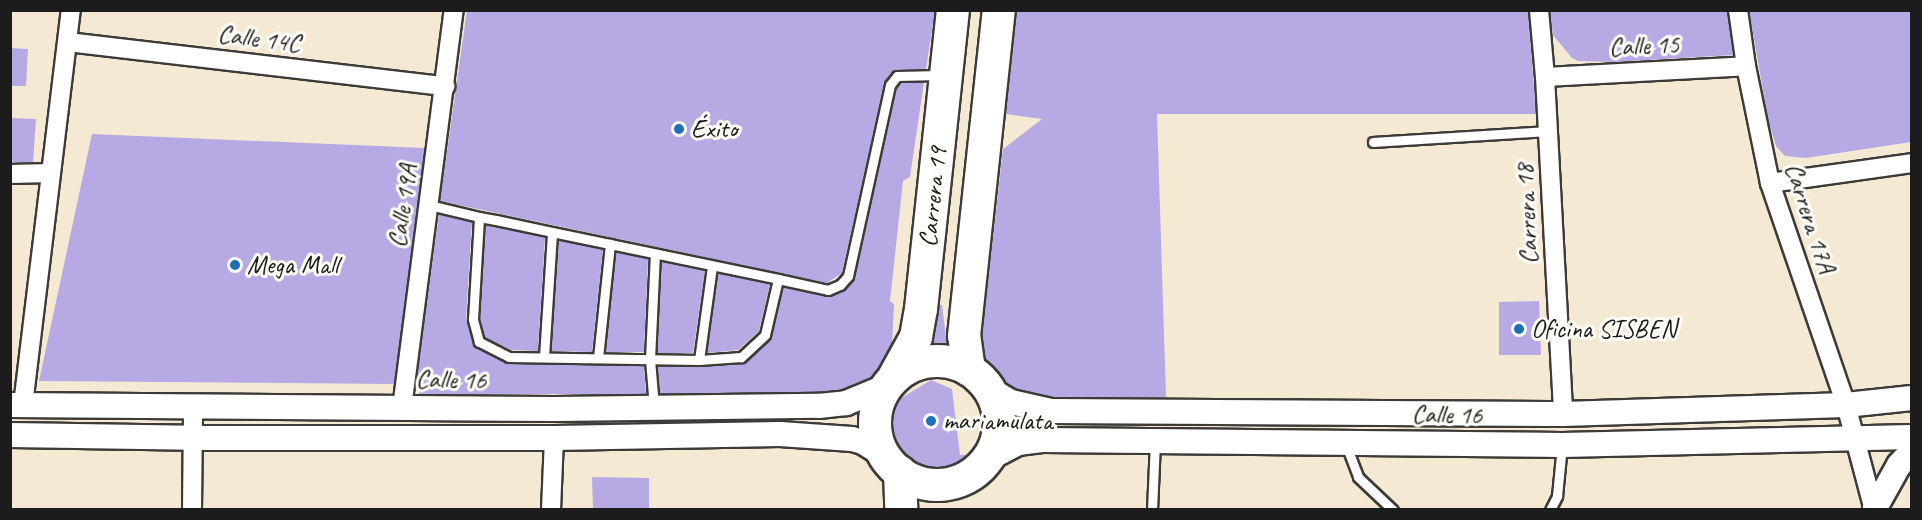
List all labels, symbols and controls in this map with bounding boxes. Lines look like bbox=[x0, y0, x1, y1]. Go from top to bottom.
street label: Calle 14C bbox=[216, 18, 302, 60]
street label: Calle 15 bbox=[1608, 29, 1680, 63]
place label: Éxito bbox=[691, 113, 737, 145]
marker: Éxito bbox=[672, 122, 686, 136]
street label: Carrera 19 bbox=[912, 145, 954, 249]
street label: Carrera 17A bbox=[1778, 159, 1842, 277]
street label: Calle 19A bbox=[382, 162, 424, 250]
street label: Carrera 18 bbox=[1509, 163, 1545, 265]
place label: Mega Mall bbox=[247, 249, 339, 281]
marker: Mega Mall bbox=[228, 258, 242, 272]
place label: Oficina SISBEN bbox=[1531, 313, 1676, 345]
marker: Oficina SISBEN bbox=[1512, 322, 1526, 336]
street label: Calle 16 bbox=[415, 364, 487, 396]
street label: Calle 16 bbox=[1411, 399, 1483, 431]
place label: mariamulata bbox=[943, 405, 1052, 437]
marker: mariamulata bbox=[924, 414, 938, 428]

